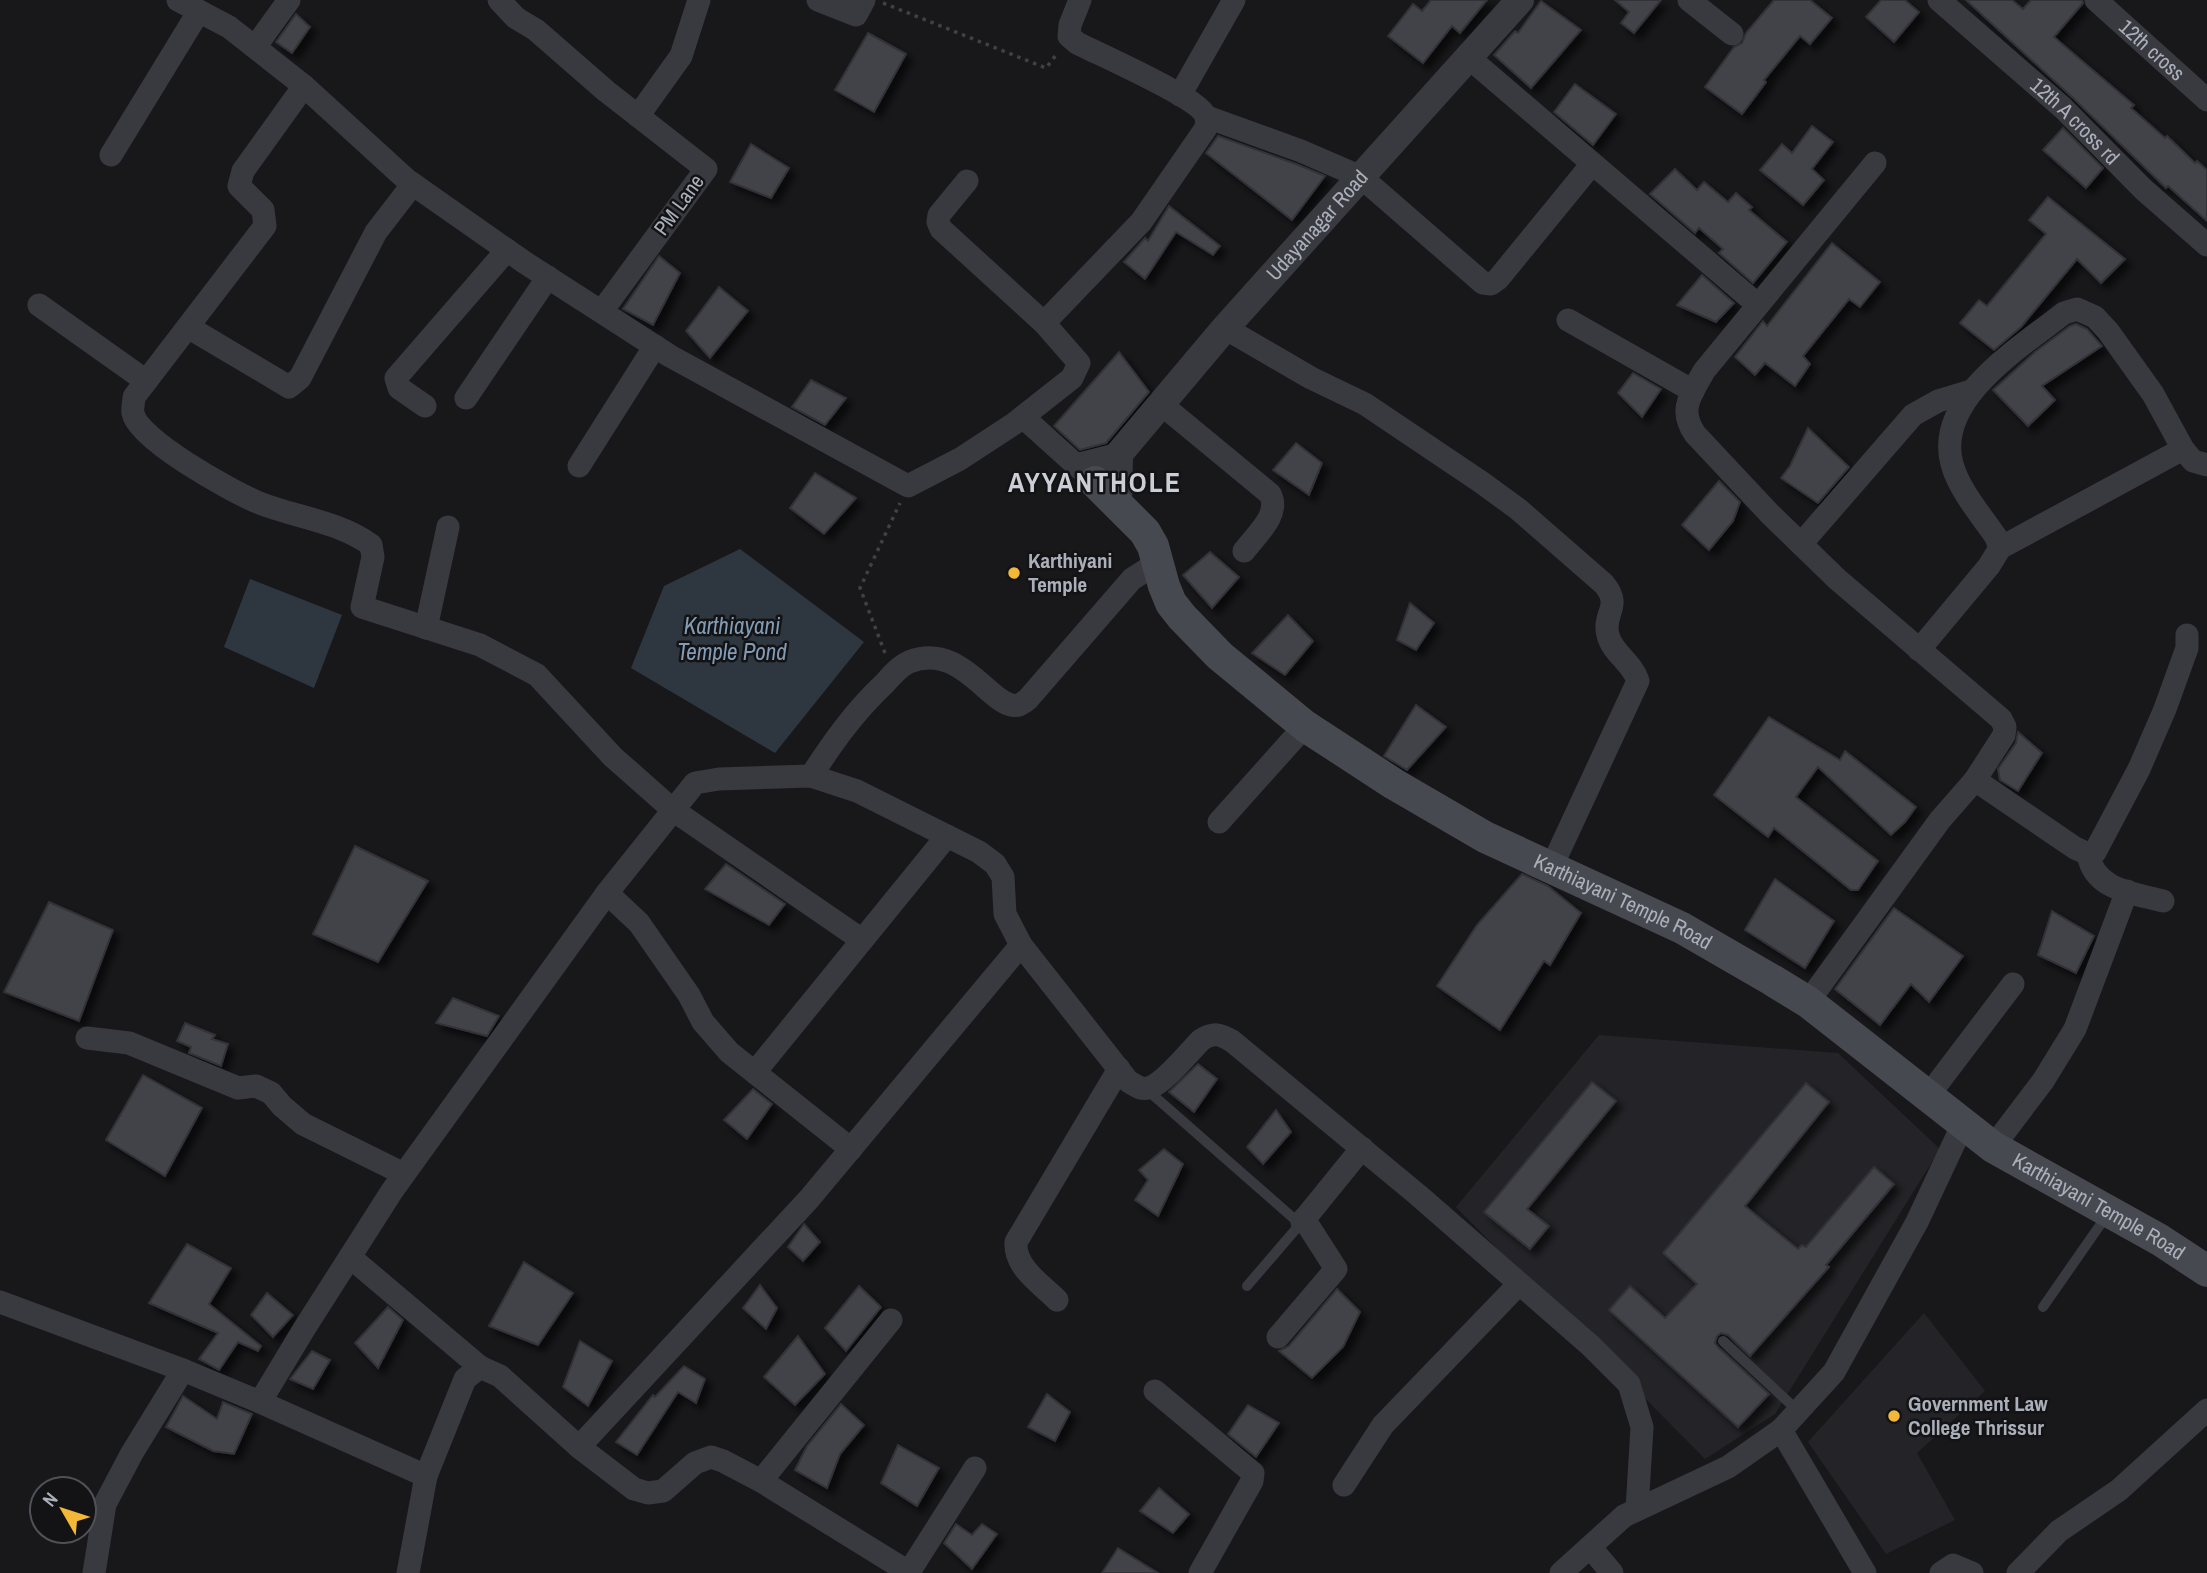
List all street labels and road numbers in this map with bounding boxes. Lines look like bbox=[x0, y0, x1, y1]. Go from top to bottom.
street label: 12th cross bbox=[2113, 12, 2191, 87]
street label: 12th A cross rd bbox=[2024, 71, 2126, 171]
street label: Udayanagar Road bbox=[1259, 163, 1374, 287]
street label: PM Lane bbox=[647, 168, 711, 241]
street label: Karthiayani Temple Road bbox=[1529, 847, 1718, 956]
street label: Karthiayani Temple Road bbox=[2007, 1146, 2191, 1267]

